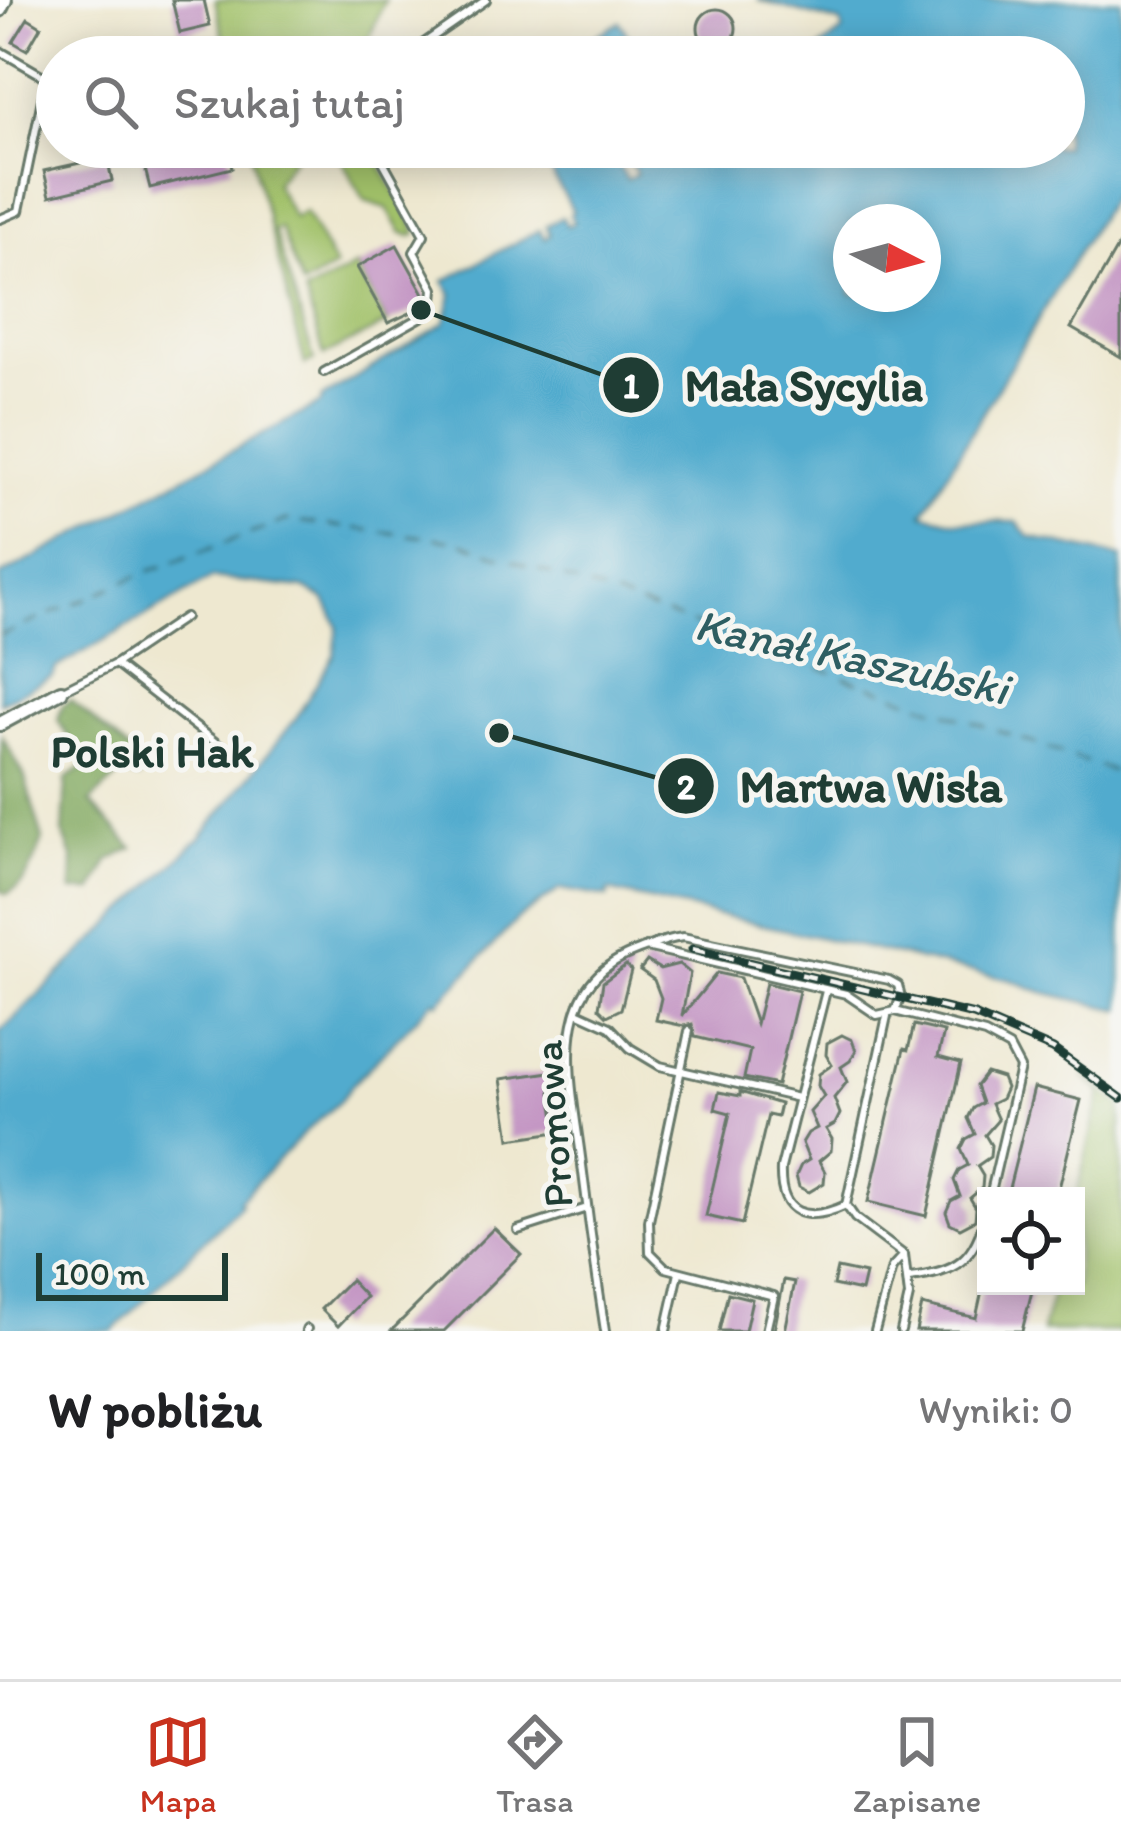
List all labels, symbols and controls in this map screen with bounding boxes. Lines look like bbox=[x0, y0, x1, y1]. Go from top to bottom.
search box bbox=[36, 36, 1085, 168]
icon: search bbox=[78, 69, 144, 135]
text: Szukaj tutaj bbox=[174, 75, 405, 129]
north arrow bbox=[833, 204, 941, 312]
callout: Mała Sycylia bbox=[601, 345, 947, 426]
text: Mała Sycylia bbox=[685, 358, 923, 412]
text: 1 bbox=[623, 364, 640, 407]
water label: Kanał Kaszubski bbox=[691, 597, 1018, 716]
district label: Polski Hak bbox=[51, 724, 254, 778]
callout: Martwa Wisła bbox=[656, 746, 1025, 827]
text: Martwa Wisła bbox=[740, 759, 1003, 813]
text: 2 bbox=[677, 765, 696, 808]
street label: Promowa bbox=[521, 1038, 584, 1209]
map controls bbox=[977, 1187, 1085, 1295]
button: locate bbox=[977, 1187, 1085, 1295]
scale bar bbox=[36, 1247, 228, 1300]
text: 100 m bbox=[54, 1254, 145, 1293]
text: W pobliżu bbox=[48, 1379, 262, 1440]
text: Wyniki: 0 bbox=[918, 1386, 1073, 1433]
tab: Mapa bbox=[140, 1709, 217, 1820]
tab: Trasa bbox=[496, 1709, 574, 1820]
tab: Zapisane bbox=[853, 1709, 981, 1820]

